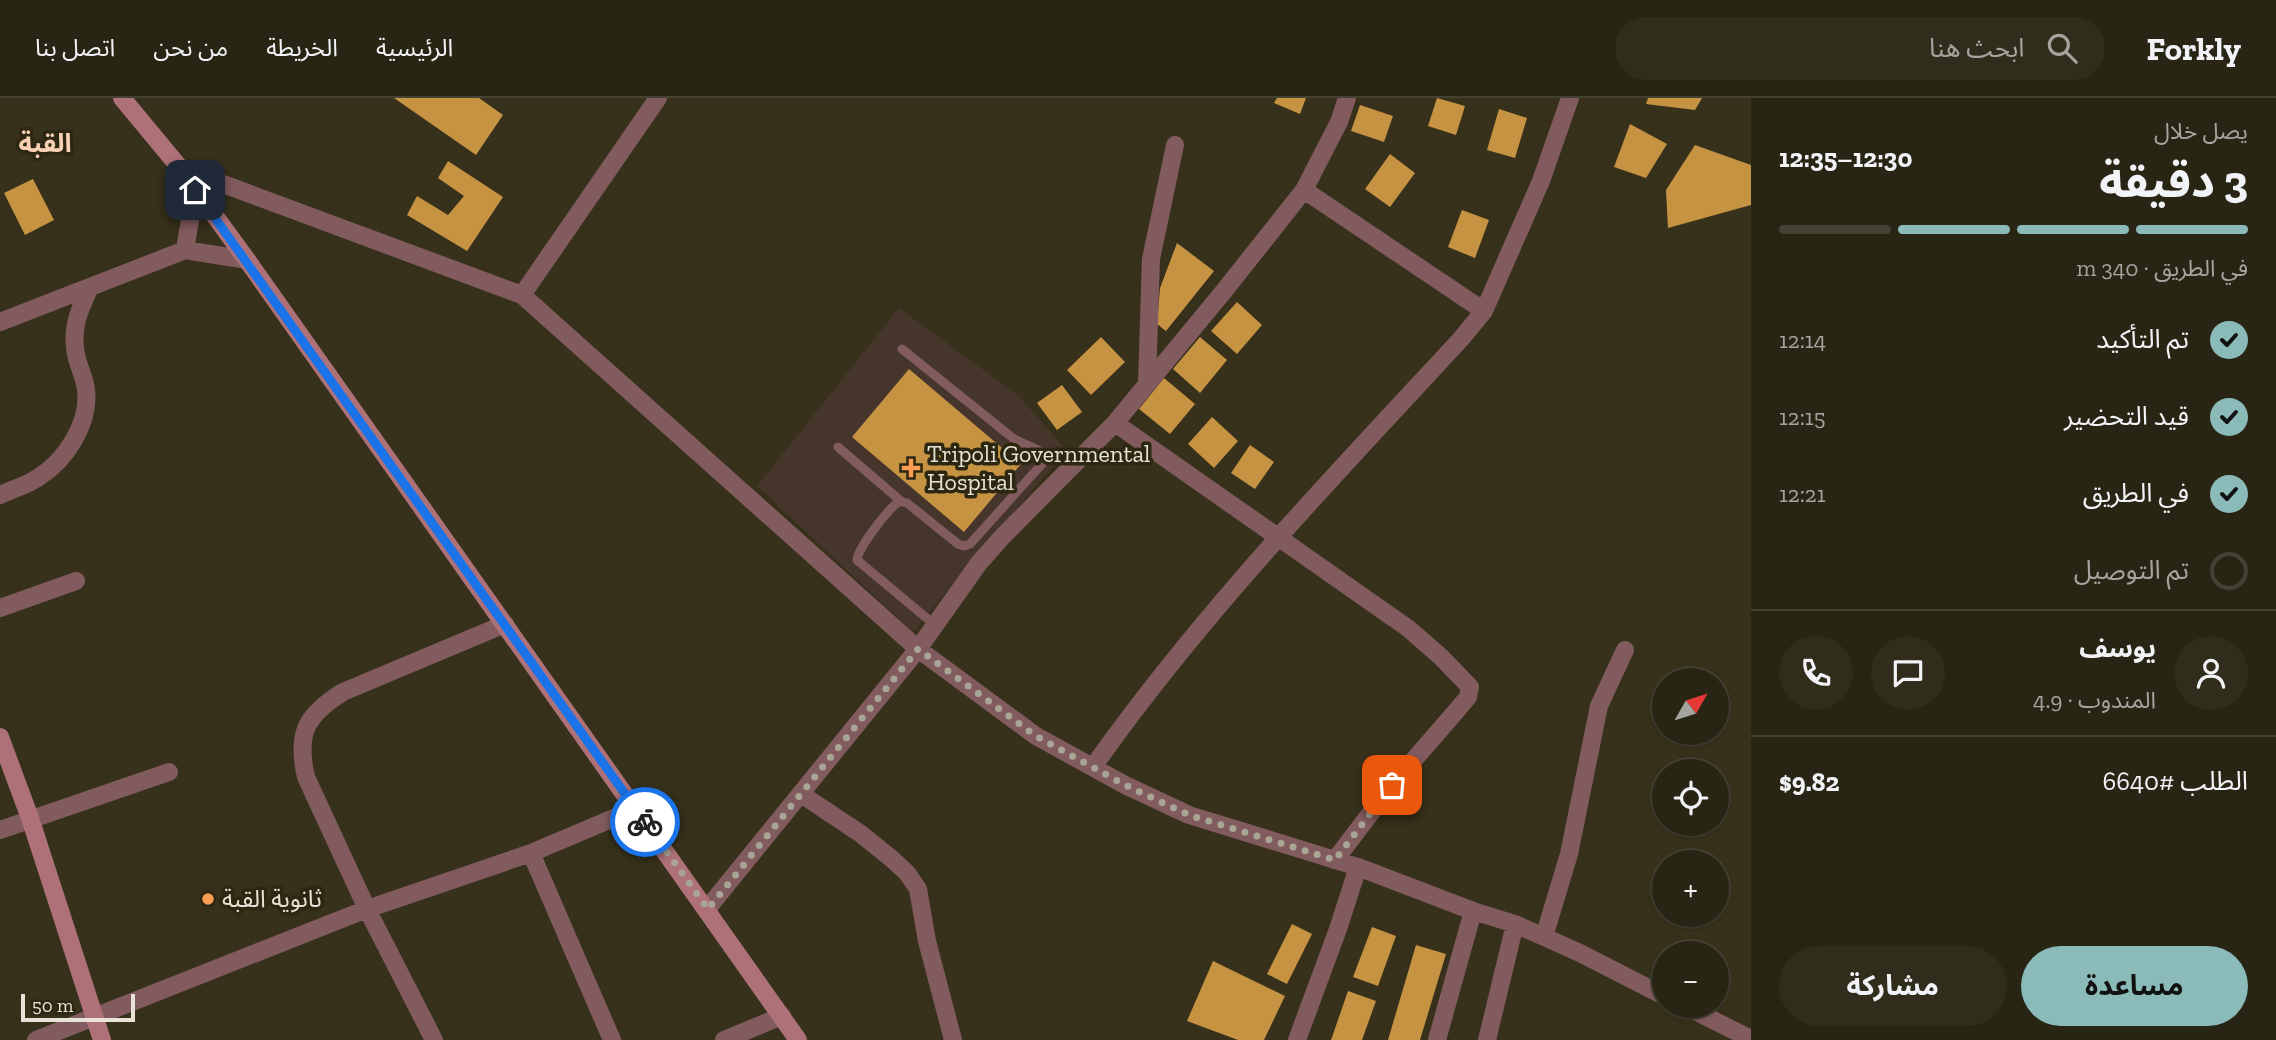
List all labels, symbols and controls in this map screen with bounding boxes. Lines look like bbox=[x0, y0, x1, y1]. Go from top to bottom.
search box bbox=[1615, 17, 2105, 80]
icon: search bbox=[2043, 29, 2081, 67]
text: Forkly bbox=[2147, 29, 2241, 68]
text: ابحث هنا bbox=[1929, 32, 2025, 64]
text: اتصل بنا bbox=[35, 33, 115, 62]
text: من نحن bbox=[153, 33, 228, 62]
text: الخريطة bbox=[266, 33, 338, 62]
text: الرئيسية bbox=[376, 33, 453, 62]
text: يصل خلال bbox=[2154, 117, 2248, 145]
district label: القبة bbox=[18, 127, 72, 159]
text: 12:30–12:35 bbox=[1779, 142, 1912, 174]
text: 3 دقيقة bbox=[2099, 154, 2248, 209]
pin bbox=[165, 160, 225, 220]
icon: home bbox=[176, 171, 214, 209]
text: في الطريق · 340 m bbox=[2076, 254, 2248, 282]
icon: check bbox=[2210, 321, 2248, 359]
text: تم التأكيد bbox=[2096, 323, 2189, 355]
text: 12:14 bbox=[1779, 326, 1826, 354]
icon: check bbox=[2210, 398, 2248, 436]
text: قيد التحضير bbox=[2064, 400, 2189, 432]
text: 12:15 bbox=[1779, 403, 1825, 431]
place label: Tripoli Governmental Hospital bbox=[927, 439, 1150, 496]
marker: Tripoli Governmental Hospital bbox=[901, 458, 921, 478]
icon: check bbox=[2210, 475, 2248, 513]
text: في الطريق bbox=[2083, 477, 2189, 509]
text: 12:21 bbox=[1779, 480, 1826, 508]
text: تم التوصيل bbox=[2074, 554, 2189, 586]
text: يوسف bbox=[2079, 632, 2156, 664]
button: phone bbox=[1779, 636, 1853, 710]
button: chat bbox=[1871, 636, 1945, 710]
button: person bbox=[2174, 636, 2248, 710]
north arrow bbox=[1652, 668, 1729, 746]
map controls bbox=[1652, 668, 1729, 1018]
text: المندوب · 4.9 bbox=[2033, 686, 2156, 714]
pin bbox=[1362, 755, 1422, 815]
button: locate bbox=[1652, 759, 1729, 836]
text: الطلب #6640 bbox=[2102, 765, 2248, 797]
icon: bag bbox=[1373, 766, 1411, 804]
text: $9.82 bbox=[1779, 766, 1840, 798]
courier bbox=[610, 787, 680, 857]
icon: bike bbox=[626, 803, 664, 841]
button: + bbox=[1652, 850, 1729, 927]
place label: ثانوية القبة bbox=[222, 884, 322, 913]
marker: ثانوية القبة bbox=[200, 891, 216, 907]
button: − bbox=[1652, 941, 1729, 1018]
button: مشاركة bbox=[1779, 946, 2007, 1026]
button: مساعدة bbox=[2021, 946, 2248, 1026]
scale bar bbox=[21, 991, 135, 1023]
text: 50 m bbox=[32, 994, 73, 1017]

